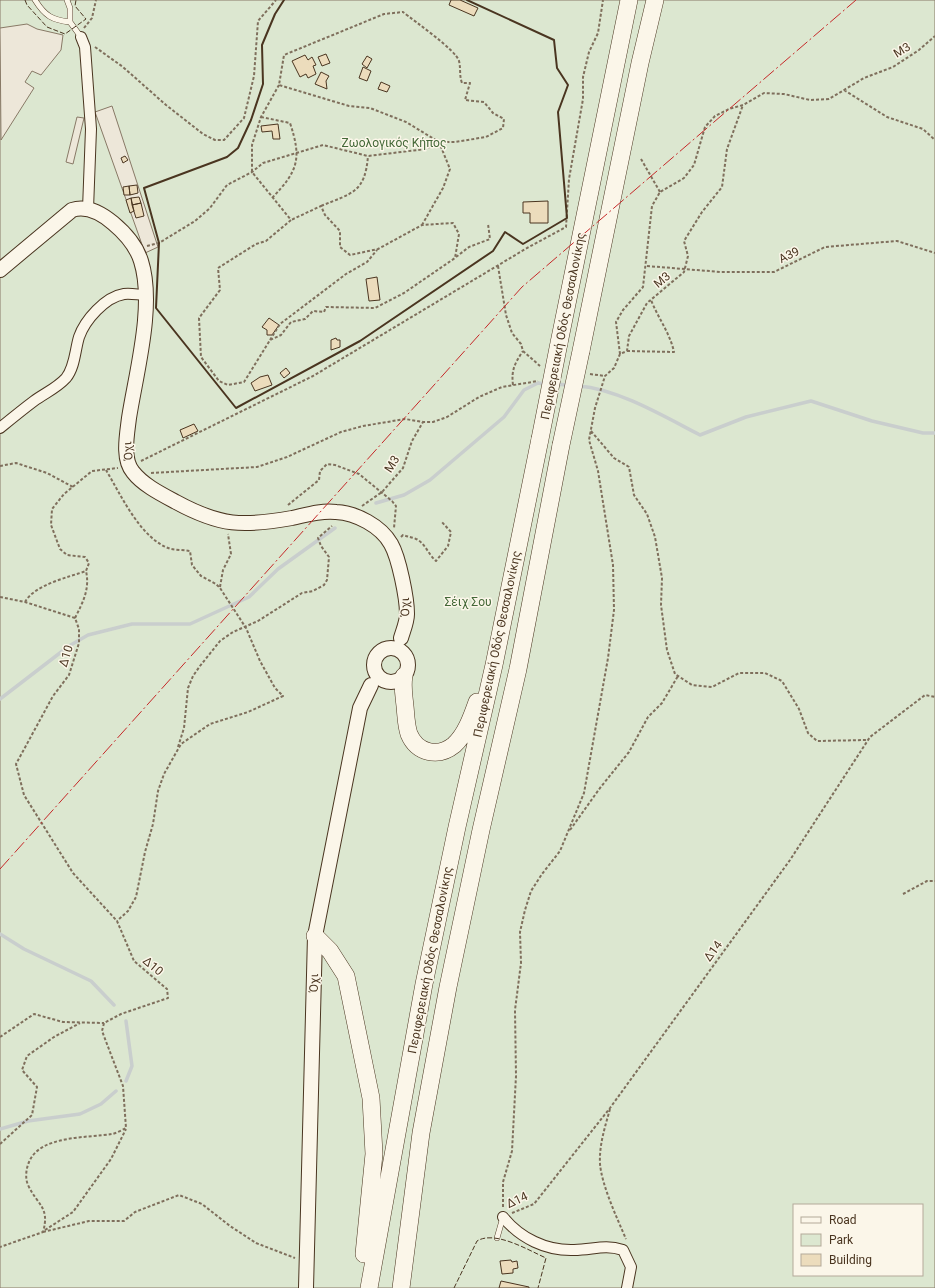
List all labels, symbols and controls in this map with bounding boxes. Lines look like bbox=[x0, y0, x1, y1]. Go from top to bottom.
street label: Μ3 bbox=[891, 39, 913, 61]
park label: Ζωολογικός Κήπος bbox=[342, 136, 446, 150]
street label: Περιφερειακή Οδός Θεσσαλονίκης bbox=[538, 231, 588, 421]
street label: Α39 bbox=[776, 244, 802, 266]
street label: Μ3 bbox=[651, 269, 673, 291]
street label: Όχι bbox=[120, 441, 136, 462]
street label: Μ3 bbox=[381, 453, 403, 475]
street label: Περιφερειακή Οδός Θεσσαλονίκης bbox=[470, 549, 524, 739]
park label: Σέιχ Σου bbox=[444, 595, 492, 609]
street label: Όχι bbox=[398, 597, 412, 618]
street label: Δ10 bbox=[56, 643, 76, 669]
street label: Περιφερειακή Οδός Θεσσαλονίκης bbox=[405, 865, 455, 1055]
street label: Δ14 bbox=[701, 938, 725, 964]
street label: Δ10 bbox=[140, 954, 166, 979]
street label: Όχι bbox=[307, 973, 321, 994]
street label: Δ14 bbox=[504, 1189, 530, 1211]
legend bbox=[793, 1204, 923, 1276]
text: Road bbox=[829, 1213, 857, 1227]
text: Park bbox=[829, 1233, 854, 1247]
text: Building bbox=[829, 1253, 872, 1267]

